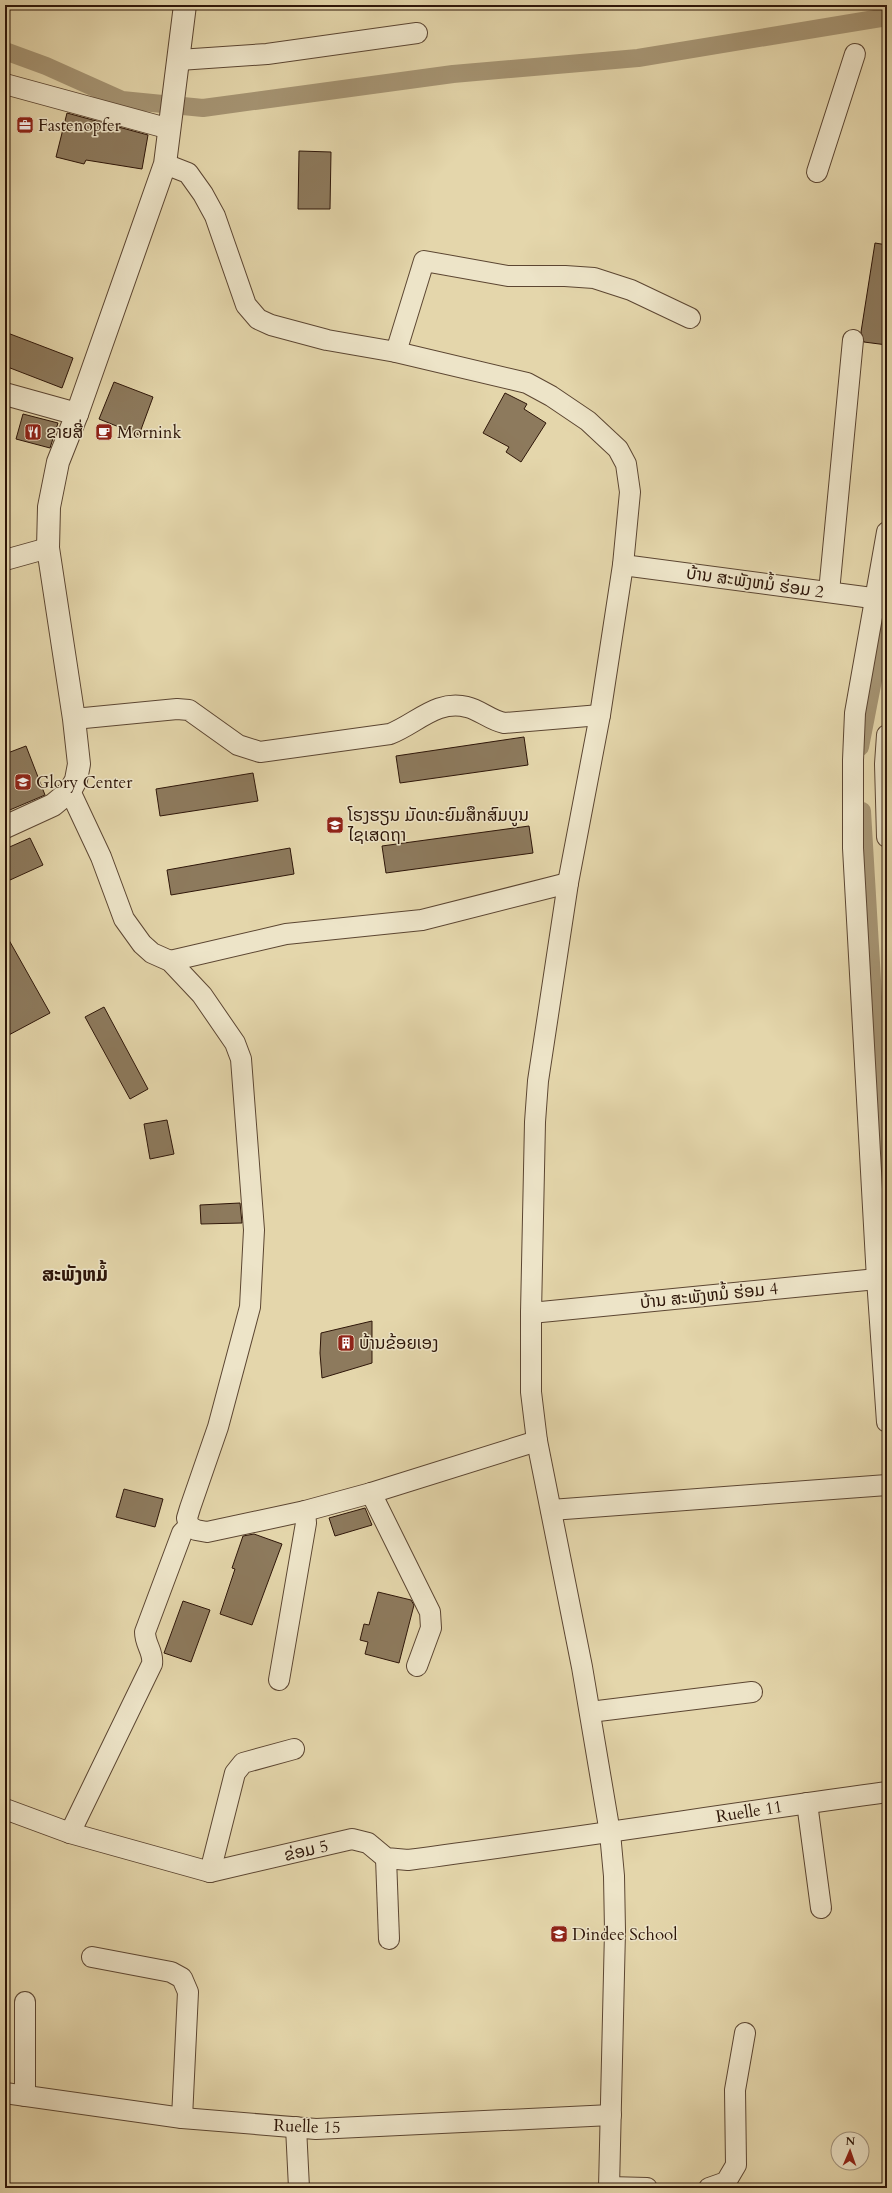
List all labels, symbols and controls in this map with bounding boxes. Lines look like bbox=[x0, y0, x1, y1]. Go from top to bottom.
place label: Fastenopfer bbox=[38, 114, 122, 137]
office icon: Fastenopfer bbox=[15, 115, 35, 135]
place label: ຂາຍສີ່ bbox=[46, 419, 83, 444]
place label: Mornink bbox=[117, 421, 183, 444]
restaurant icon: ຂາຍສີ່ bbox=[23, 422, 43, 442]
cafe icon: Mornink bbox=[94, 422, 114, 442]
street label: ບ້ານ ສະພັງຫມໍ້ ຮ່ອມ 2 bbox=[685, 559, 826, 604]
place label: Glory Center bbox=[36, 771, 133, 794]
school or university icon: Glory Center bbox=[13, 772, 33, 792]
place label: ໂຮງຮຽນ ມັດທະຍົມສຶກສົມບູນ ໄຊເສດຖາ bbox=[347, 804, 529, 847]
school or university icon: ໂຮງຮຽນ ມັດທະຍົມສຶກສົມບູນ ໄຊເສດຖາ bbox=[325, 815, 345, 835]
district label: ສະພັງຫມໍ້ bbox=[42, 1259, 108, 1288]
street label: ບ້ານ ສະພັງຫມໍ້ ຮ່ອມ 4 bbox=[639, 1275, 780, 1314]
place label: ບ້ານຂ້ອຍເອງ bbox=[359, 1332, 438, 1355]
building icon: ບ້ານຂ້ອຍເອງ bbox=[336, 1333, 356, 1353]
street label: Ruelle 11 bbox=[714, 1795, 784, 1828]
street label: ຂ່ອມ 5 bbox=[282, 1834, 330, 1867]
place label: Dindee School bbox=[572, 1923, 678, 1946]
school or university icon: Dindee School bbox=[549, 1924, 569, 1944]
street label: Ruelle 15 bbox=[273, 2114, 341, 2139]
north arrow bbox=[830, 2131, 870, 2171]
text: N bbox=[845, 2134, 856, 2149]

